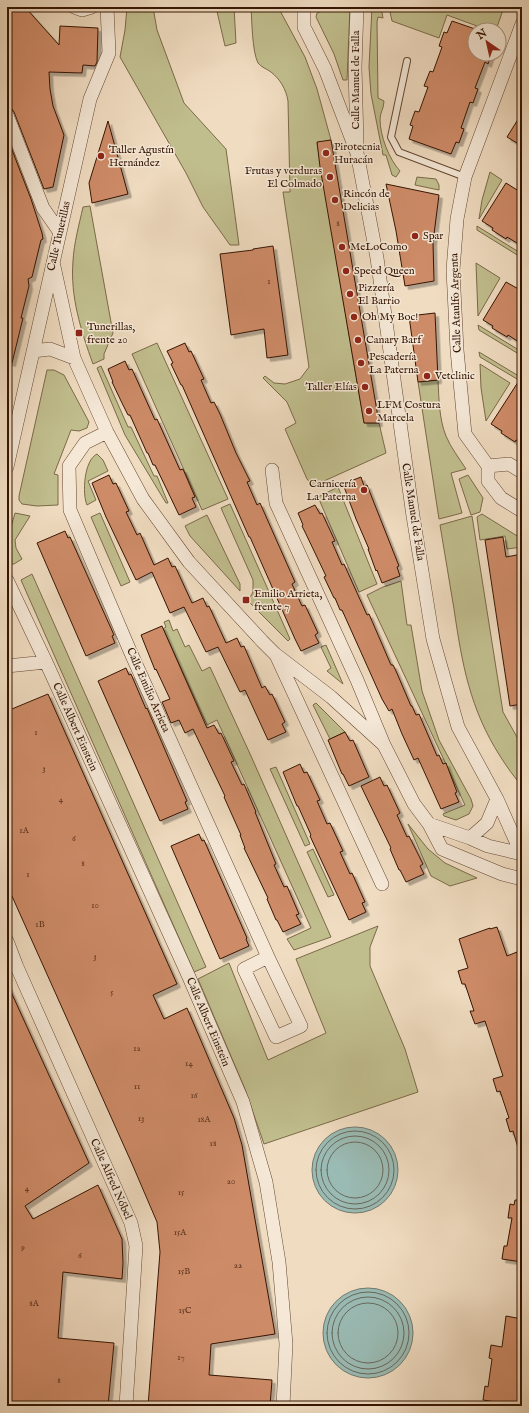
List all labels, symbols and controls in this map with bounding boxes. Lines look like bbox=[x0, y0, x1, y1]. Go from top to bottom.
north arrow bbox=[467, 22, 507, 62]
text: N bbox=[473, 26, 490, 44]
street label: Calle Manuel de Falla bbox=[349, 30, 363, 129]
place label: Pirotecnia Huracán bbox=[334, 140, 381, 167]
place label: Taller Agustín Hernández bbox=[109, 143, 174, 170]
marker: Pirotecnia Huracán bbox=[321, 148, 331, 158]
marker: Taller Agustín Hernández bbox=[96, 151, 106, 161]
place label: Frutas y verduras El Colmado bbox=[245, 164, 322, 191]
marker: Frutas y verduras El Colmado bbox=[325, 172, 335, 182]
place label: Rincón de Delicias bbox=[343, 187, 390, 214]
marker: Rincón de Delicias bbox=[330, 195, 340, 205]
street label: Calle Tunerillas bbox=[44, 200, 74, 272]
house number: 8 bbox=[336, 218, 340, 229]
place label: Spar bbox=[423, 229, 443, 243]
marker: Spar bbox=[410, 231, 420, 241]
place label: MeLoComo bbox=[350, 240, 407, 254]
marker: MeLoComo bbox=[337, 242, 347, 252]
street label: Calle Ataulfo Argenta bbox=[447, 253, 465, 353]
place label: Speed Queen bbox=[354, 264, 415, 278]
marker: Speed Queen bbox=[341, 266, 351, 276]
house number: 1 bbox=[267, 276, 271, 287]
place label: Pizzería El Barrio bbox=[358, 281, 400, 308]
marker: Pizzería El Barrio bbox=[345, 289, 355, 299]
place label: Oh My Boc! bbox=[362, 310, 418, 324]
marker: Oh My Boc! bbox=[349, 312, 359, 322]
place label: Tunerillas, frente 20 bbox=[87, 320, 135, 347]
marker: Tunerillas, frente 20 bbox=[74, 328, 84, 338]
place label: Canary Barf bbox=[366, 333, 423, 347]
marker: Canary Barf bbox=[353, 335, 363, 345]
place label: Pescadería La Paterna bbox=[369, 350, 419, 377]
marker: Pescadería La Paterna bbox=[356, 358, 366, 368]
place label: Vetclinic bbox=[434, 369, 475, 383]
marker: Vetclinic bbox=[422, 371, 432, 381]
place label: Taller Elías bbox=[305, 380, 357, 394]
marker: Taller Elías bbox=[360, 382, 370, 392]
place label: LFM Costura Marcela bbox=[377, 398, 441, 425]
marker: LFM Costura Marcela bbox=[364, 406, 374, 416]
street label: Calle Manuel de Falla bbox=[398, 462, 428, 562]
place label: Carnicería La Paterna bbox=[307, 477, 356, 504]
marker: Carnicería La Paterna bbox=[359, 485, 369, 495]
place label: Emilio Arrieta, frente 7 bbox=[254, 587, 322, 614]
marker: Emilio Arrieta, frente 7 bbox=[241, 595, 251, 605]
street label: Calle Emilio Arrieta bbox=[123, 645, 173, 735]
street label: Calle Albert Einstein bbox=[49, 681, 101, 774]
house number: 1 bbox=[34, 727, 38, 738]
house number: 3 bbox=[42, 763, 46, 774]
house number: 4 bbox=[59, 794, 64, 805]
house number: 1A bbox=[19, 825, 30, 836]
house number: 6 bbox=[72, 833, 76, 844]
house number: 8 bbox=[81, 858, 85, 869]
house number: 1 bbox=[26, 869, 30, 880]
house number: 10 bbox=[91, 900, 99, 911]
house number: 1B bbox=[35, 919, 45, 930]
house number: 3 bbox=[93, 951, 97, 962]
street label: Calle Albert Einstein bbox=[183, 975, 233, 1069]
house number: 5 bbox=[110, 987, 114, 998]
house number: 12 bbox=[133, 1043, 141, 1054]
house number: 14 bbox=[185, 1058, 193, 1069]
house number: 11 bbox=[134, 1081, 140, 1092]
house number: 16 bbox=[190, 1090, 198, 1101]
house number: 13 bbox=[138, 1113, 144, 1124]
house number: 18A bbox=[198, 1114, 211, 1125]
street label: Calle Alfred Nóbel bbox=[87, 1136, 135, 1222]
house number: 18 bbox=[210, 1138, 217, 1149]
house number: 20 bbox=[227, 1176, 235, 1187]
house number: 4 bbox=[25, 1183, 30, 1194]
house number: 15 bbox=[178, 1187, 185, 1198]
house number: 15A bbox=[174, 1227, 187, 1238]
house number: 9 bbox=[20, 1242, 25, 1253]
house number: 6 bbox=[78, 1250, 82, 1261]
house number: 22 bbox=[234, 1260, 242, 1271]
house number: 15B bbox=[178, 1266, 190, 1277]
house number: 8A bbox=[29, 1298, 40, 1309]
house number: 15C bbox=[178, 1305, 192, 1316]
house number: 17 bbox=[177, 1352, 185, 1363]
house number: 8 bbox=[57, 1375, 61, 1386]

